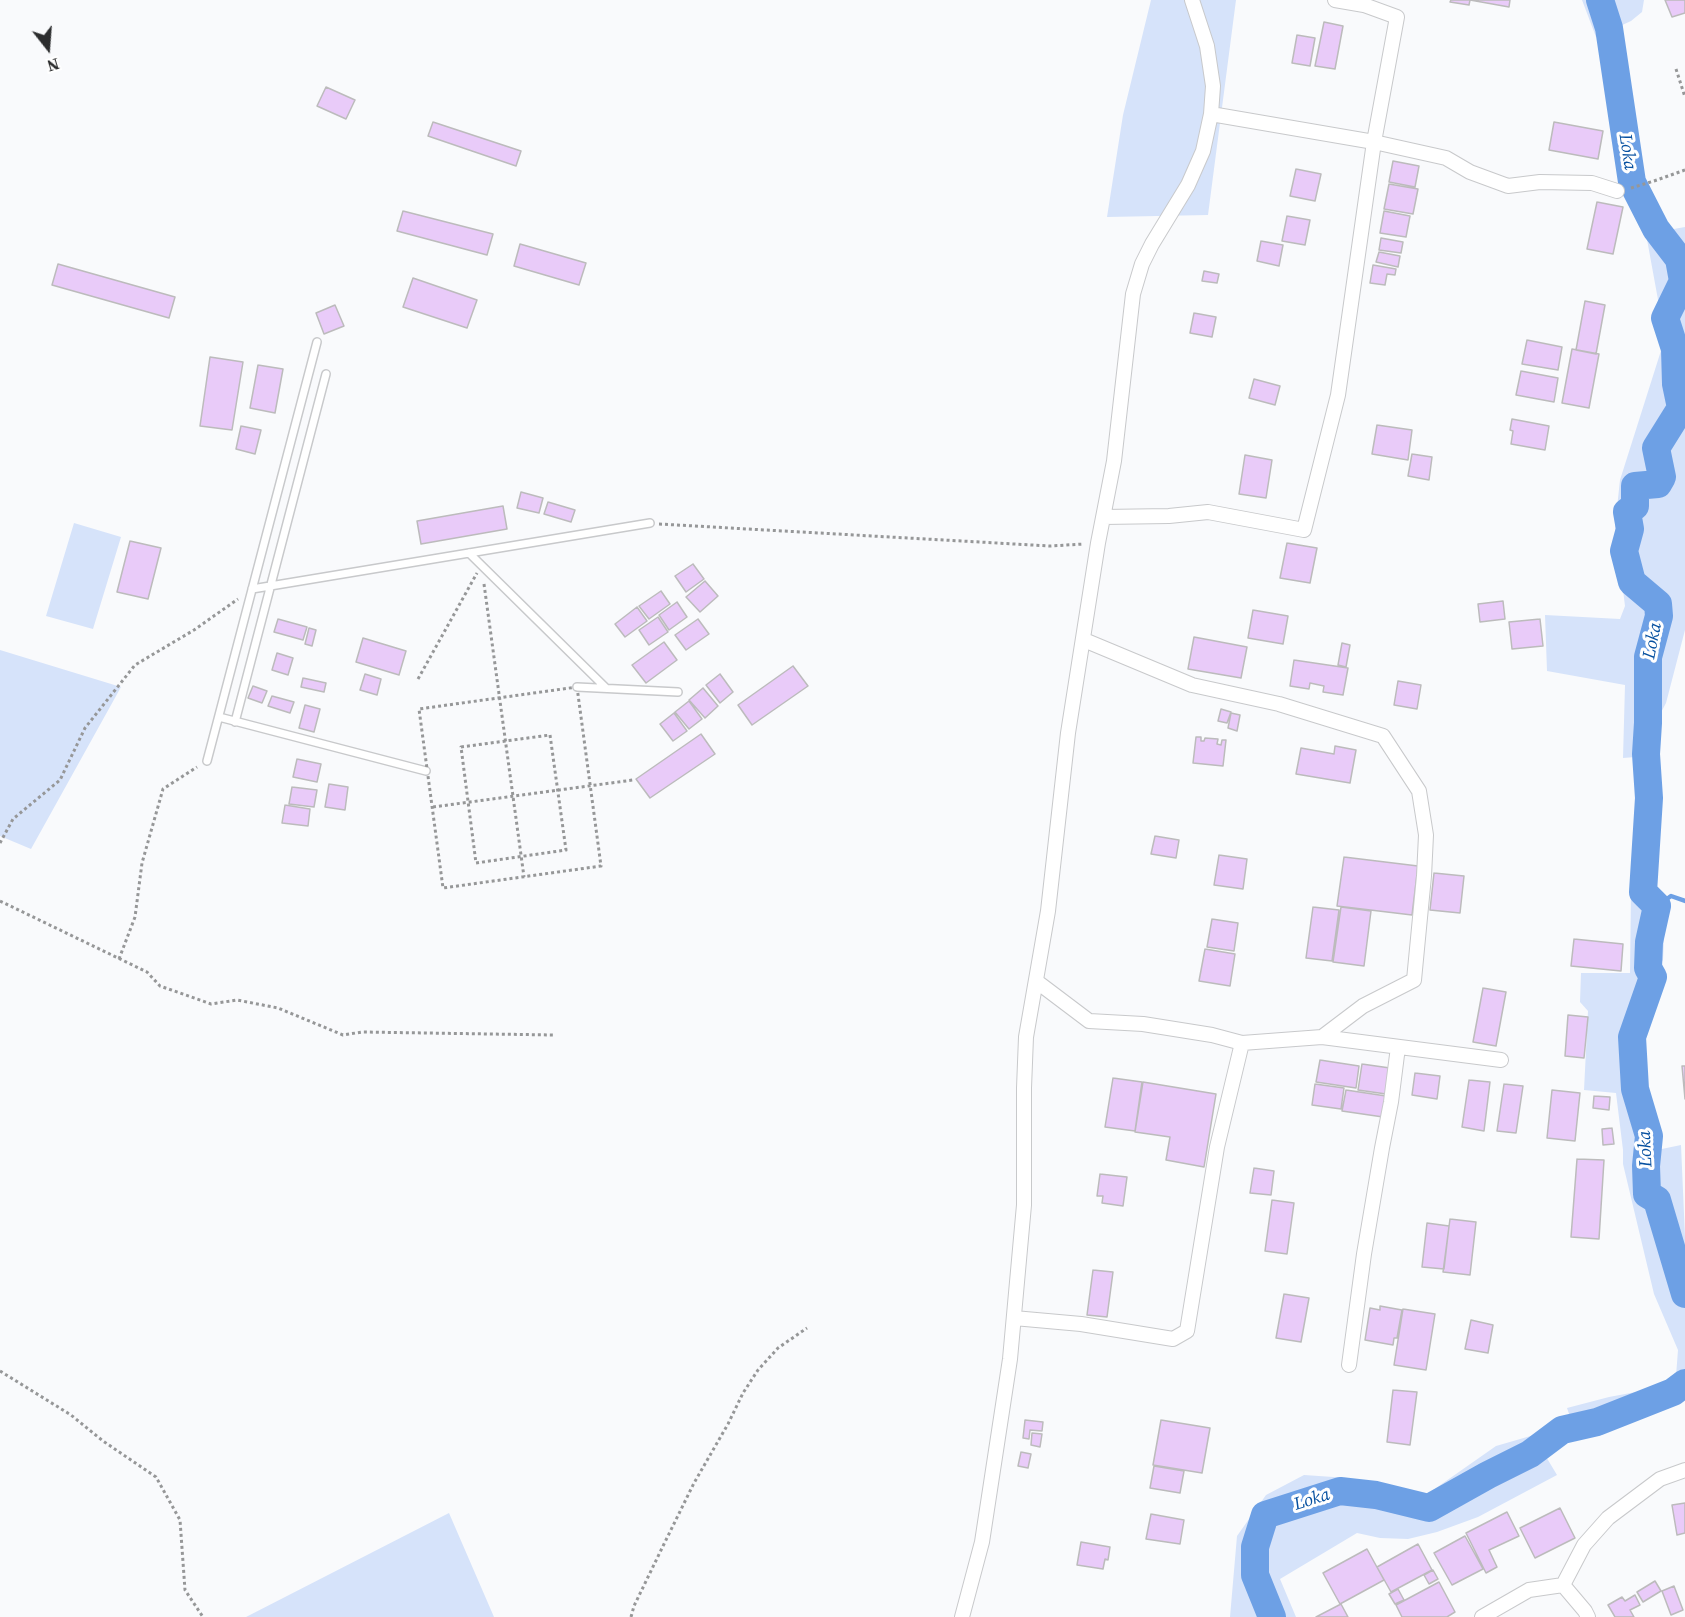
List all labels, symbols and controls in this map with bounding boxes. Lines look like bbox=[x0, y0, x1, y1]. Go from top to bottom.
north arrow bbox=[18, 18, 78, 78]
text: N bbox=[44, 53, 62, 77]
water label: Loka bbox=[1613, 132, 1641, 172]
water label: Loka bbox=[1639, 621, 1667, 661]
water label: Loka bbox=[1634, 1130, 1658, 1168]
water label: Loka bbox=[1291, 1484, 1333, 1516]

